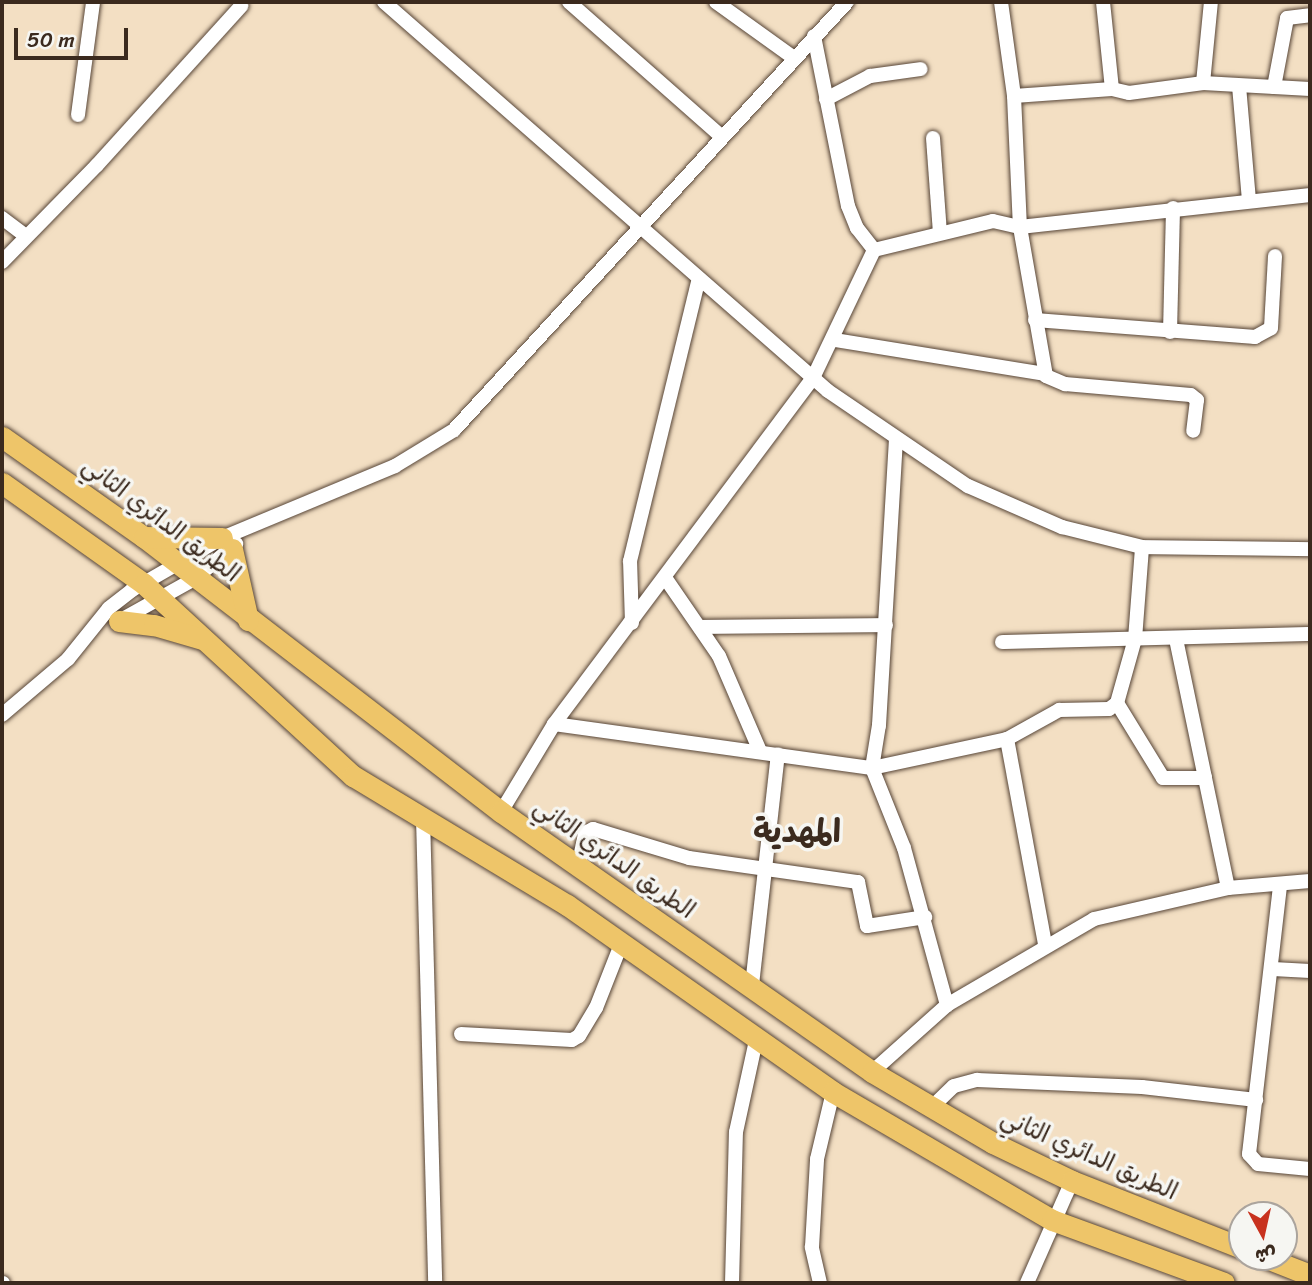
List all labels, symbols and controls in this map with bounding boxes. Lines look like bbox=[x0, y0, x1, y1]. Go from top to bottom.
scale bar bbox=[18, 14, 131, 58]
text: 50 m bbox=[27, 21, 75, 59]
street label: الطريق الدائري الثاني bbox=[76, 451, 246, 589]
street label: الطريق الدائري الثاني bbox=[528, 793, 700, 925]
district label: المهدية bbox=[753, 813, 841, 851]
street label: الطريق الدائري الثاني bbox=[996, 1103, 1182, 1207]
north arrow bbox=[1228, 1201, 1298, 1271]
text: ش bbox=[1253, 1238, 1278, 1273]

